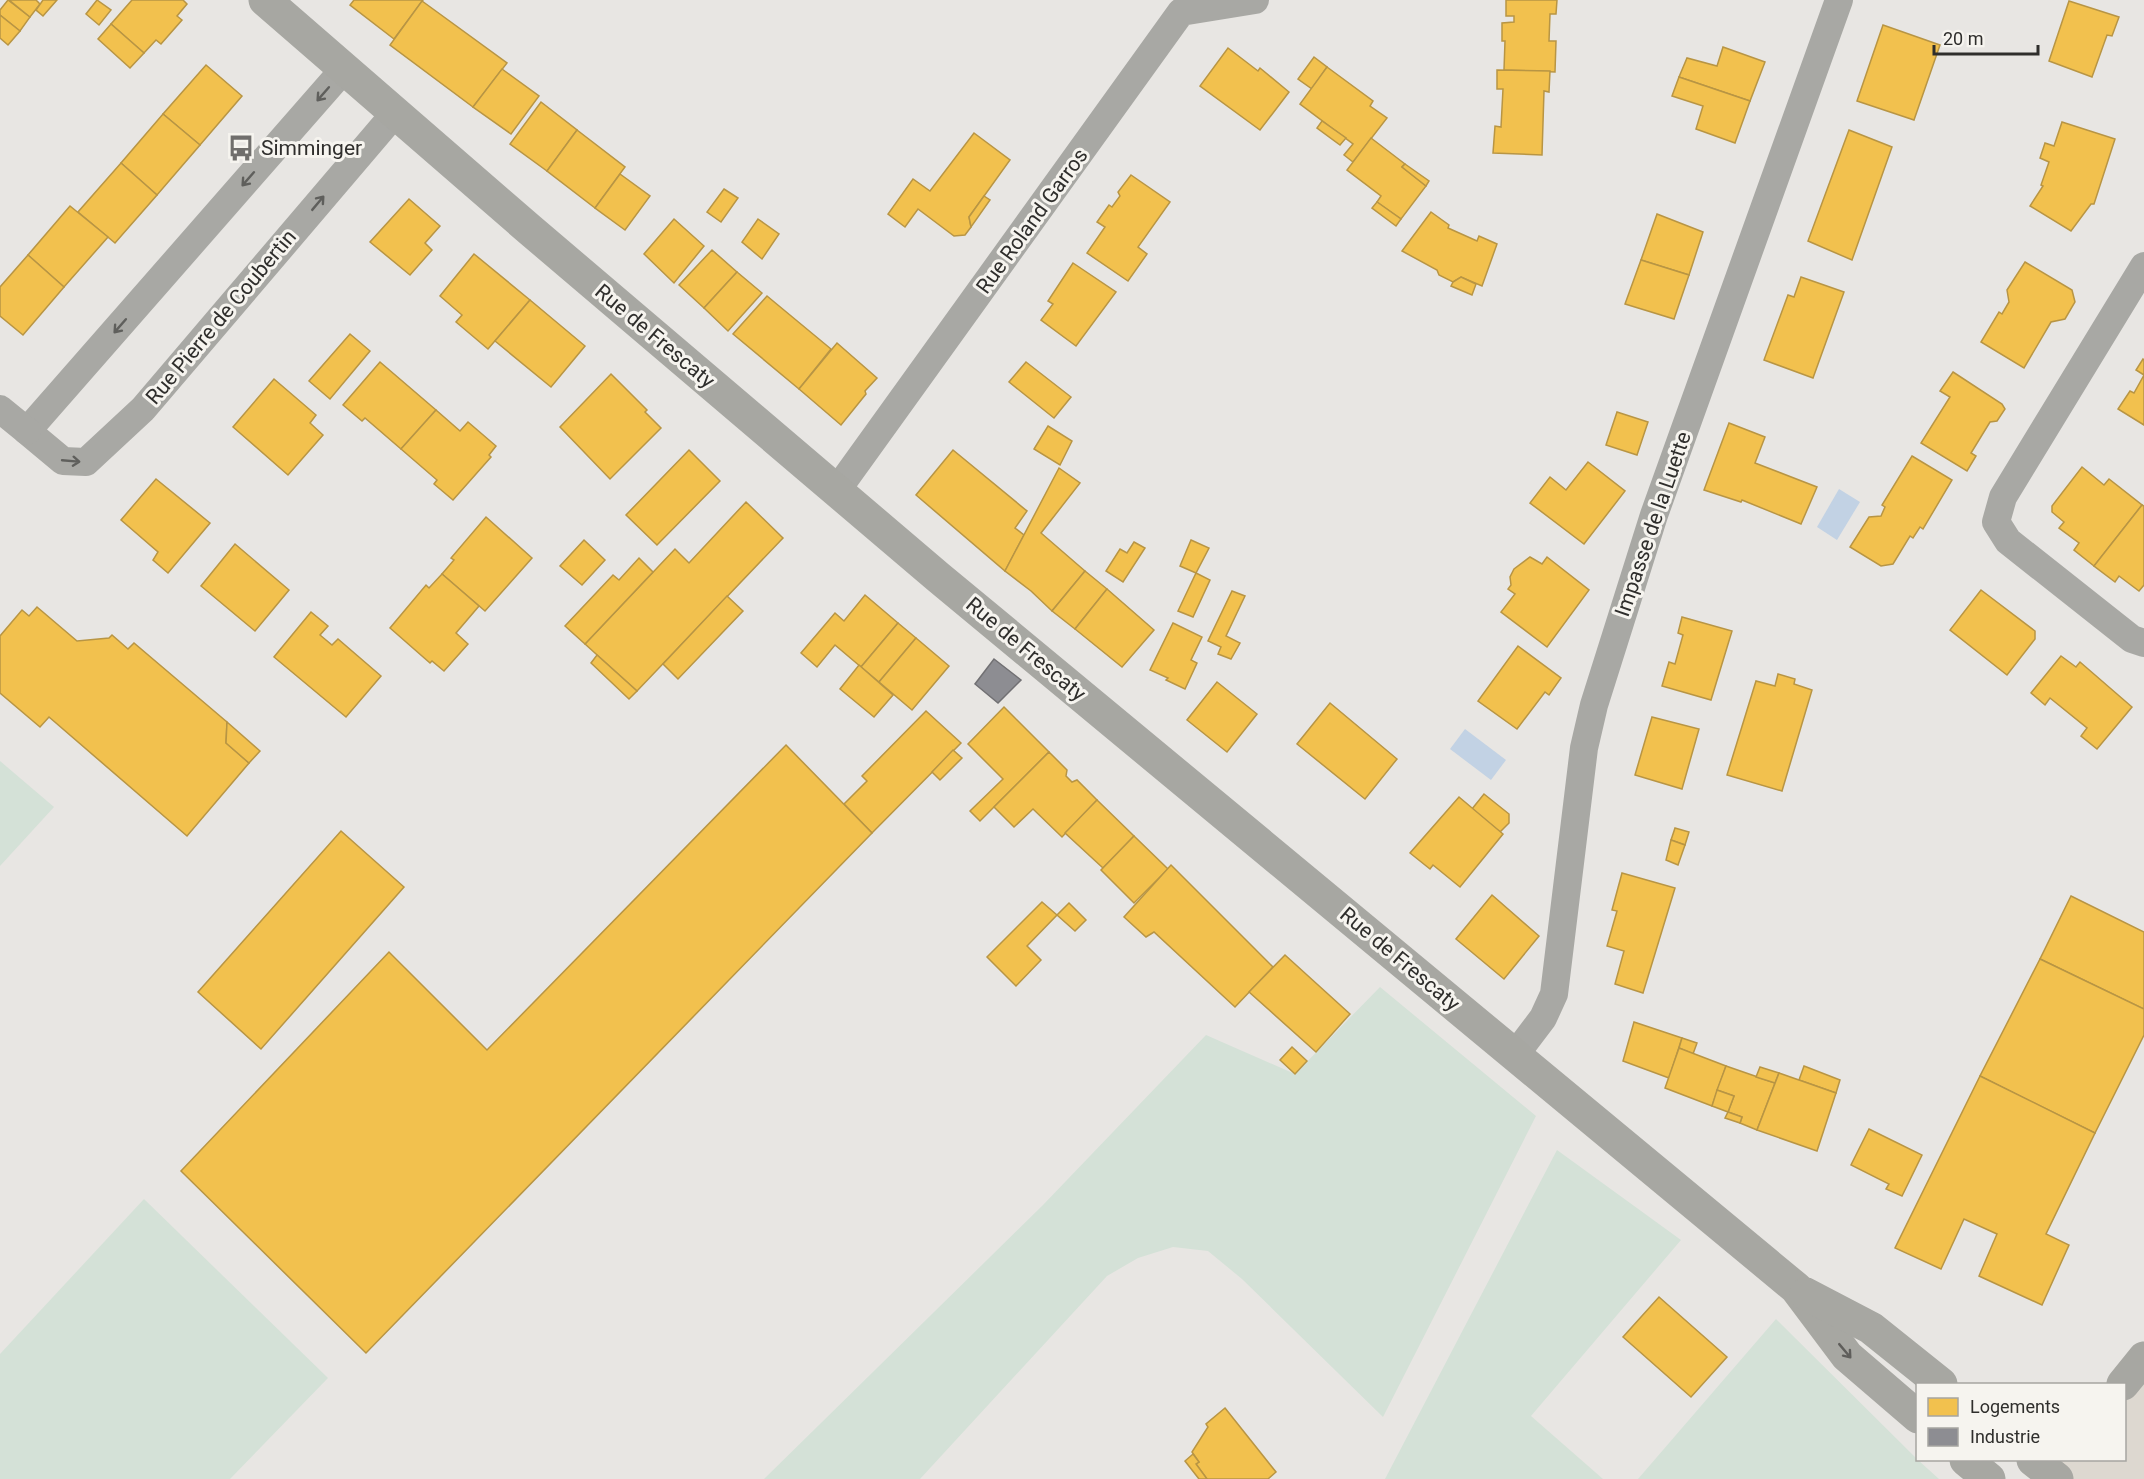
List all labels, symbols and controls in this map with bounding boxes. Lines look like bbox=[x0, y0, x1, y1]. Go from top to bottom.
scale bar bbox=[1934, 18, 2038, 56]
text: 20 m bbox=[1943, 28, 1983, 49]
one-way arrow bbox=[316, 86, 330, 101]
bus stop icon: Simminger bbox=[226, 133, 256, 163]
place label: Simminger bbox=[261, 136, 362, 160]
street label: Rue Roland Garros bbox=[971, 144, 1093, 298]
one-way arrow bbox=[241, 171, 255, 186]
one-way arrow bbox=[311, 196, 325, 211]
street label: Rue Pierre de Coubertin bbox=[141, 225, 301, 409]
street label: Rue de Frescaty bbox=[590, 279, 720, 393]
one-way arrow bbox=[113, 317, 127, 333]
street label: Impasse de la Luette bbox=[1610, 428, 1696, 620]
one-way arrow bbox=[61, 455, 80, 466]
street label: Rue de Frescaty bbox=[961, 592, 1091, 706]
street label: Rue de Frescaty bbox=[1335, 902, 1465, 1016]
one-way arrow bbox=[1838, 1343, 1851, 1359]
legend bbox=[1916, 1383, 2126, 1461]
text: Logements bbox=[1970, 1396, 2060, 1417]
text: Industrie bbox=[1970, 1426, 2040, 1447]

